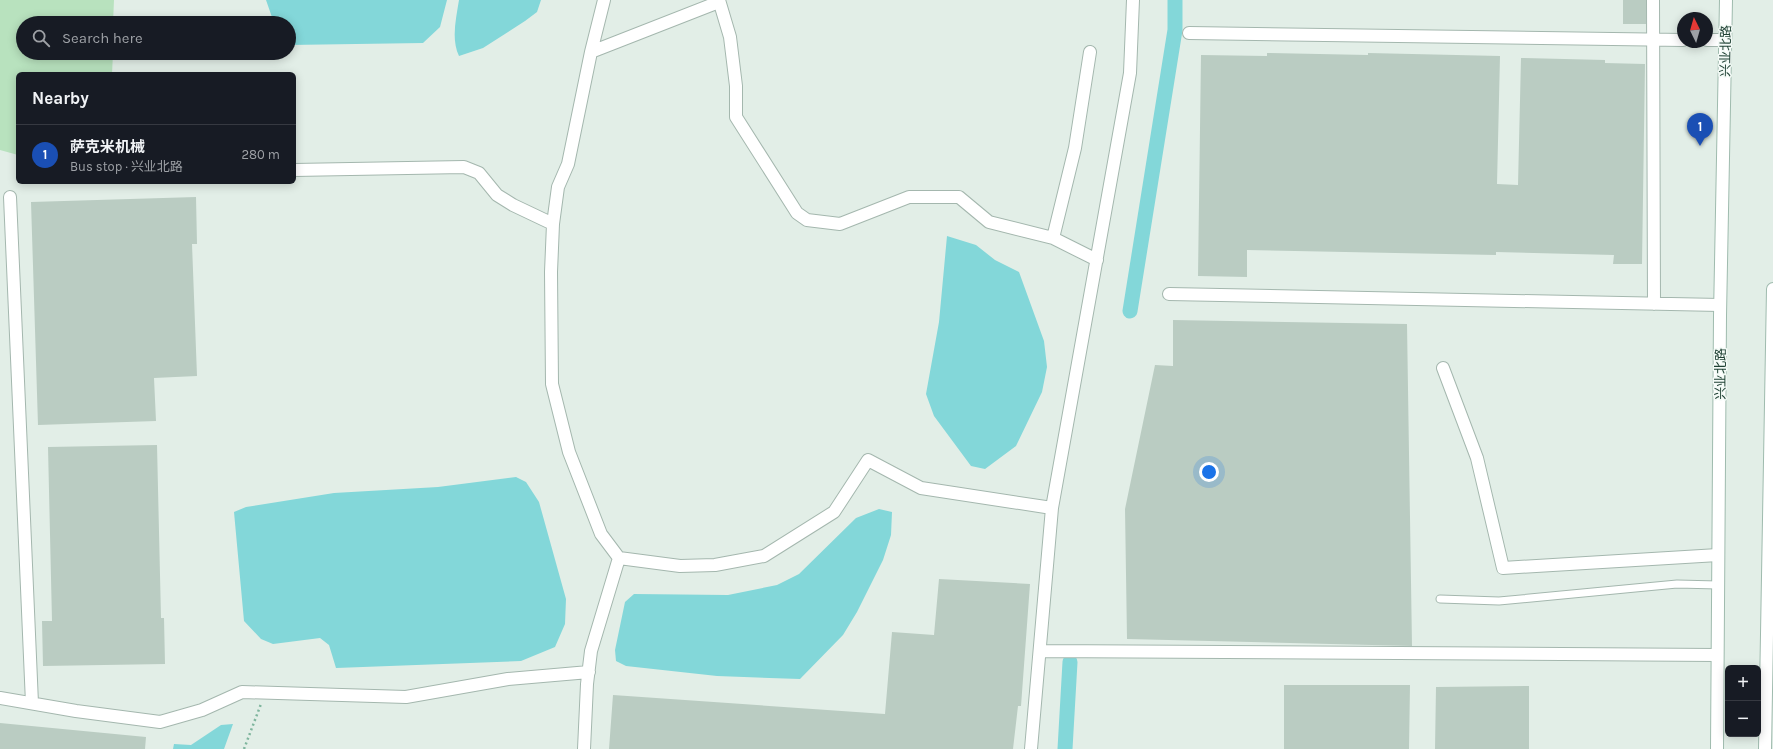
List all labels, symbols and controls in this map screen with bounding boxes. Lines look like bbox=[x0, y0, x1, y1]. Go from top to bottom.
north arrow bbox=[1677, 12, 1713, 48]
search box bbox=[16, 16, 296, 60]
street label: 兴业北路 bbox=[1718, 25, 1733, 77]
icon: search bbox=[30, 27, 52, 49]
text: Search here bbox=[62, 29, 143, 47]
text: Nearby bbox=[32, 88, 89, 108]
pin: 1 bbox=[1687, 113, 1713, 146]
text: 萨克米机械 bbox=[70, 138, 145, 156]
text: 1 bbox=[43, 147, 47, 162]
text: 280 m bbox=[242, 147, 280, 162]
text: Bus stop · 兴业北路 bbox=[70, 159, 183, 174]
street label: 兴业北路 bbox=[1713, 348, 1728, 400]
your location bbox=[1199, 462, 1219, 482]
map controls bbox=[1725, 665, 1761, 737]
button: + bbox=[1725, 665, 1761, 701]
button: − bbox=[1725, 701, 1761, 737]

